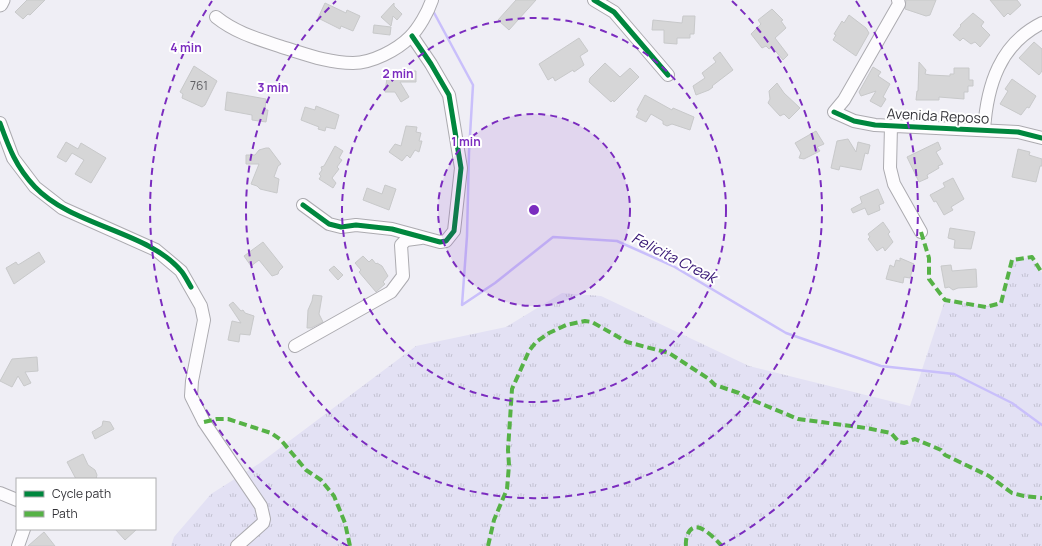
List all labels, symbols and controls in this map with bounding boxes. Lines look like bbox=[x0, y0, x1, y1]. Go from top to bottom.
text: 4 min bbox=[170, 39, 202, 56]
text: 2 min bbox=[382, 65, 414, 82]
house number: 761 bbox=[190, 77, 208, 94]
text: 3 min bbox=[257, 79, 289, 96]
street label: Avenida Reposo bbox=[886, 103, 990, 128]
text: 1 min bbox=[451, 133, 481, 150]
centre of rings bbox=[527, 203, 541, 217]
water label: Felicita Creak bbox=[628, 227, 722, 289]
legend bbox=[16, 478, 156, 530]
text: Cycle path bbox=[52, 485, 111, 502]
text: Path bbox=[52, 505, 78, 522]

